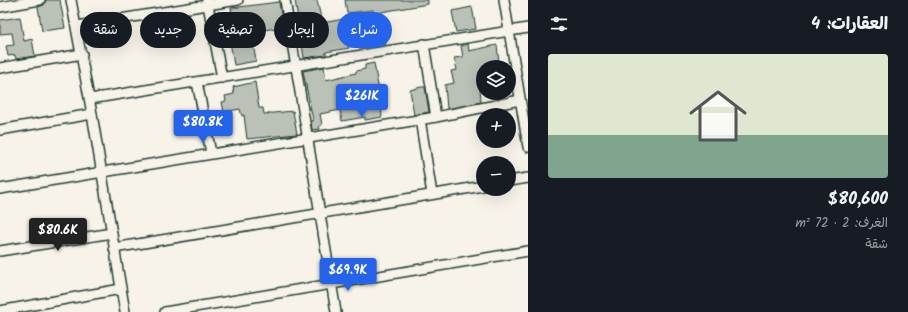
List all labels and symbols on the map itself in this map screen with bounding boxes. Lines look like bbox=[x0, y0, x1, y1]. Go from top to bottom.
pin: $261K bbox=[334, 84, 390, 118]
pin: $80.8K bbox=[170, 110, 236, 144]
pin: $80.6K bbox=[25, 218, 91, 252]
pin: $69.9K bbox=[315, 258, 381, 292]

